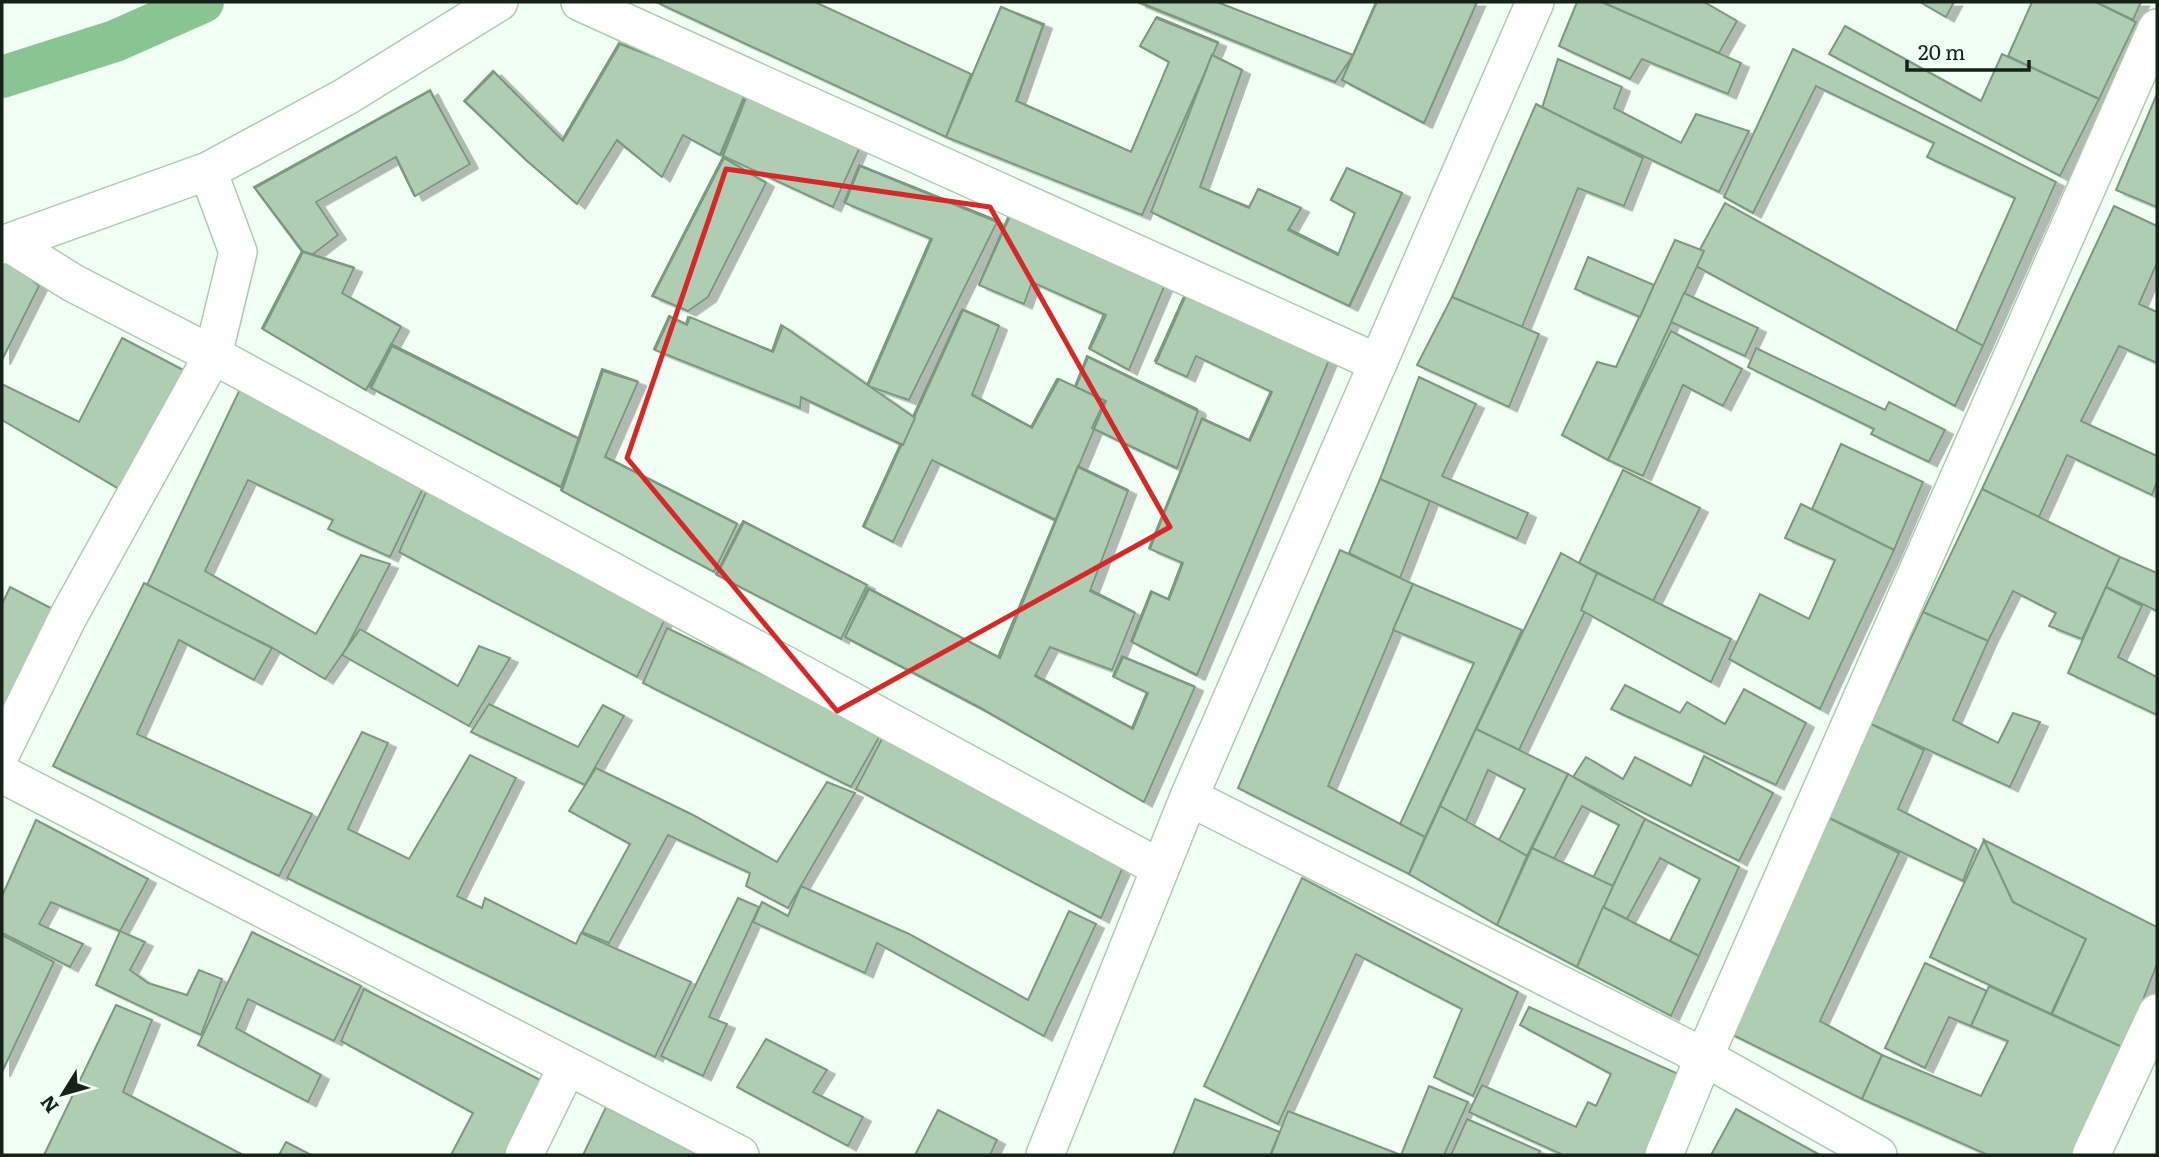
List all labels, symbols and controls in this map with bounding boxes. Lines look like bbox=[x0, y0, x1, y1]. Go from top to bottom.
scale bar bbox=[1907, 28, 2030, 72]
text: 20 m bbox=[1918, 35, 1965, 66]
north arrow bbox=[28, 1059, 98, 1129]
text: N bbox=[33, 1090, 65, 1120]

